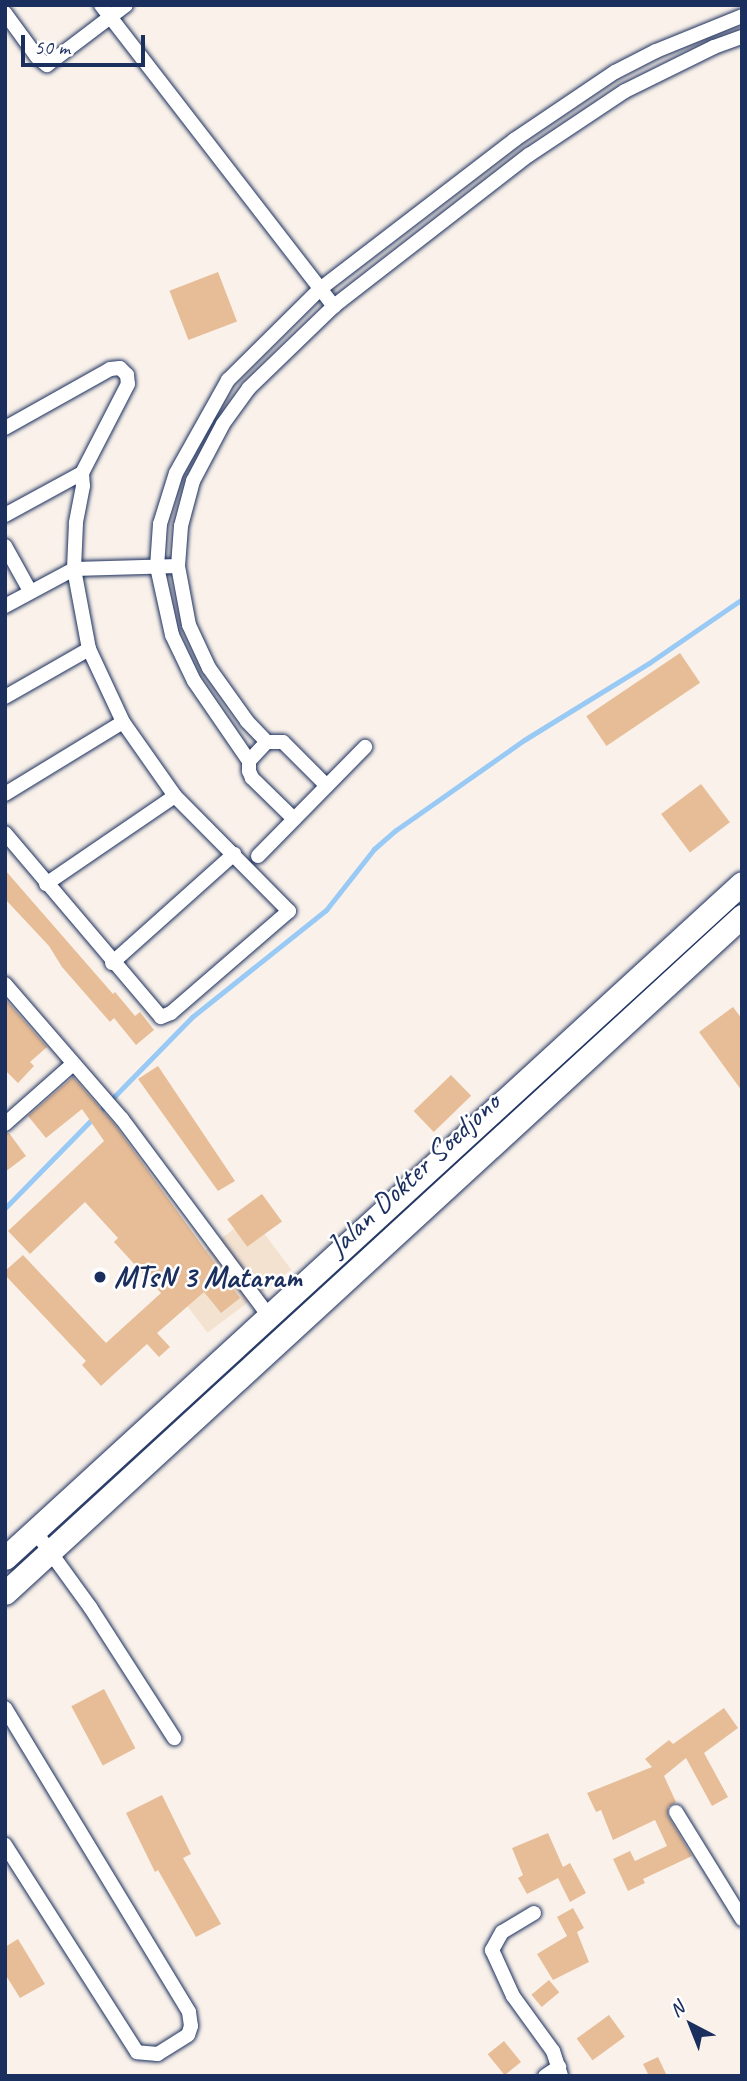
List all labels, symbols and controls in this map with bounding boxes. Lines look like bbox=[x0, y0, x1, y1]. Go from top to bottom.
scale bar bbox=[24, 21, 149, 65]
text: 50 m bbox=[34, 34, 70, 60]
street label: Jalan Dokter Soedjono bbox=[319, 1084, 507, 1264]
place label: MTsN 3 Mataram bbox=[114, 1259, 301, 1295]
marker: MTsN 3 Mataram bbox=[92, 1269, 108, 1285]
north arrow bbox=[656, 1990, 726, 2060]
text: N bbox=[665, 1997, 689, 2022]

